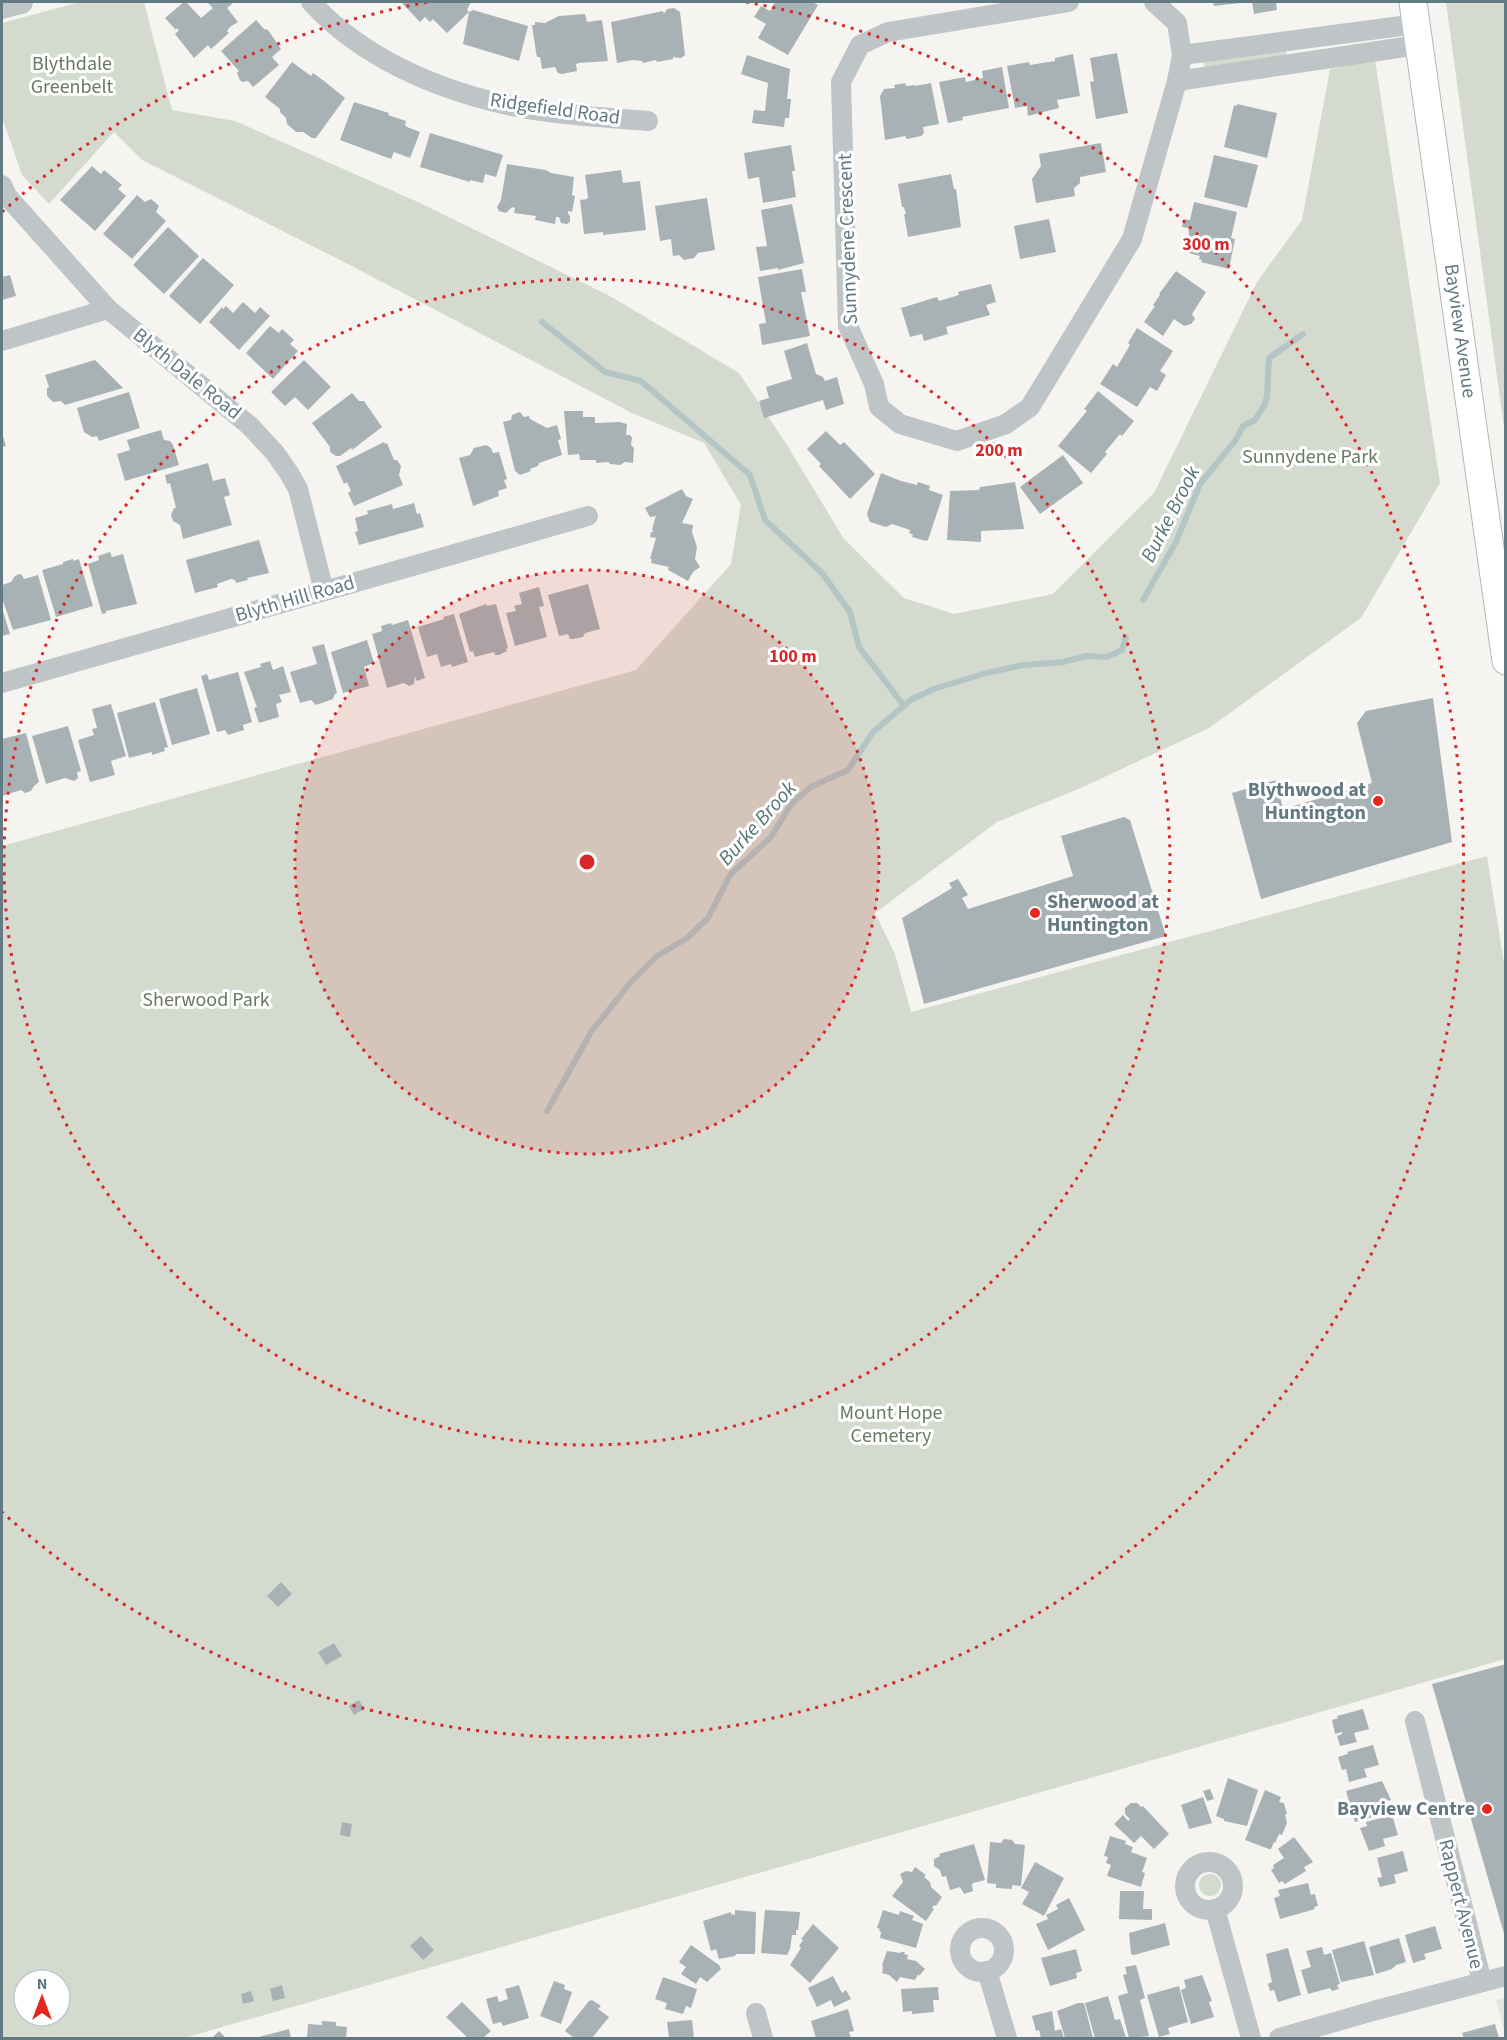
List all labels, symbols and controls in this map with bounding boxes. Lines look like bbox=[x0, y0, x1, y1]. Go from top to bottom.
park label: Blythdale Greenbelt bbox=[31, 50, 114, 101]
street label: Ridgefield Road bbox=[488, 86, 622, 132]
street label: Sunnydene Crescent bbox=[831, 153, 865, 325]
text: 300 m bbox=[1182, 232, 1230, 257]
street label: Bayview Avenue bbox=[1437, 262, 1483, 400]
street label: Blyth Dale Road bbox=[127, 322, 247, 426]
text: 200 m bbox=[975, 438, 1023, 463]
park label: Sunnydene Park bbox=[1242, 443, 1378, 471]
water label: Burke Brook bbox=[1133, 460, 1208, 567]
street label: Blyth Hill Road bbox=[232, 569, 358, 629]
text: 100 m bbox=[769, 644, 817, 669]
water label: Burke Brook bbox=[711, 773, 804, 872]
place label: Blythwood at Huntington bbox=[1248, 776, 1366, 827]
marker: Blythwood at Huntington bbox=[1371, 794, 1385, 808]
centre of rings bbox=[577, 852, 597, 872]
place label: Sherwood at Huntington bbox=[1047, 888, 1159, 939]
marker: Sherwood at Huntington bbox=[1028, 906, 1042, 920]
park label: Sherwood Park bbox=[142, 986, 270, 1014]
park label: Mount Hope Cemetery bbox=[840, 1399, 943, 1450]
place label: Bayview Centre bbox=[1337, 1795, 1475, 1823]
marker: Bayview Centre bbox=[1480, 1802, 1494, 1816]
street label: Rappert Avenue bbox=[1431, 1836, 1491, 1972]
north arrow bbox=[12, 1968, 72, 2028]
text: N bbox=[37, 1973, 47, 1995]

